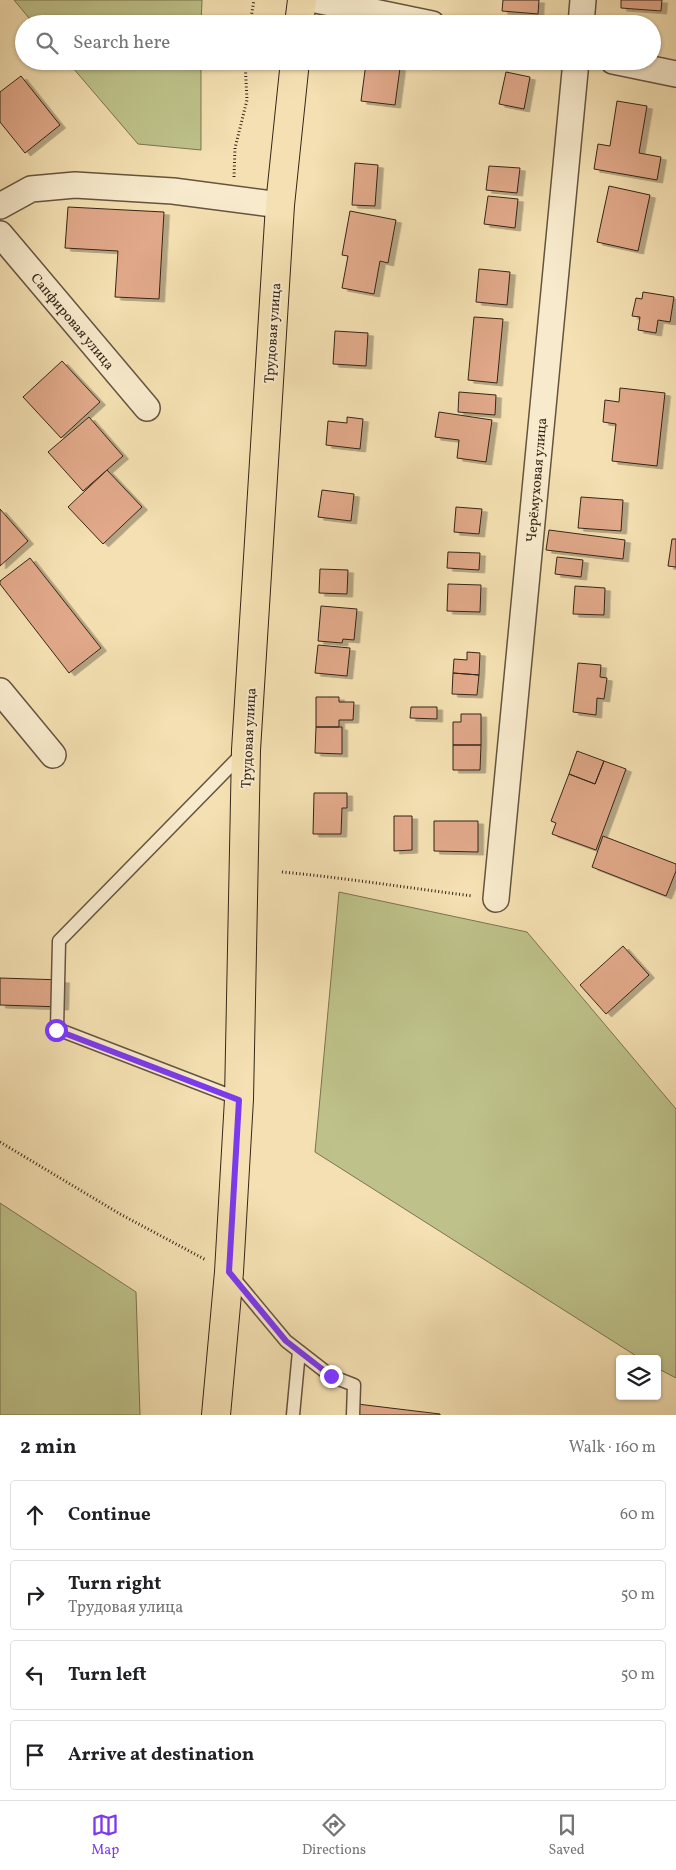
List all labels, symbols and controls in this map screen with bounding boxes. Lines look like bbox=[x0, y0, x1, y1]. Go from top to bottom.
search box bbox=[15, 15, 661, 70]
icon: search bbox=[33, 29, 61, 57]
text: Search here bbox=[73, 30, 170, 56]
street label: Сапфировая улица bbox=[26, 270, 118, 374]
street label: Трудовая улица bbox=[261, 282, 286, 384]
street label: Черёмуховая улица bbox=[523, 417, 552, 543]
street label: Трудовая улица bbox=[237, 687, 262, 789]
route start bbox=[45, 1019, 68, 1042]
map controls bbox=[616, 1355, 661, 1400]
button: layers bbox=[616, 1355, 661, 1400]
route end bbox=[320, 1365, 343, 1388]
text: 2 min bbox=[20, 1433, 77, 1462]
text: Walk · 160 m bbox=[569, 1437, 656, 1459]
icon: ahead bbox=[21, 1501, 49, 1529]
text: Continue bbox=[68, 1502, 151, 1528]
text: 60 m bbox=[620, 1504, 655, 1526]
text: Turn right bbox=[68, 1571, 161, 1597]
icon: right bbox=[21, 1581, 49, 1609]
text: 50 m bbox=[621, 1584, 655, 1606]
text: Трудовая улица bbox=[68, 1597, 183, 1619]
icon: left bbox=[21, 1661, 49, 1689]
text: Turn left bbox=[68, 1662, 147, 1688]
text: 50 m bbox=[621, 1664, 655, 1686]
icon: arrive bbox=[21, 1741, 49, 1769]
text: Arrive at destination bbox=[68, 1742, 254, 1768]
tab: Map bbox=[91, 1811, 119, 1860]
tab: Directions bbox=[302, 1811, 366, 1860]
tab: Saved bbox=[549, 1811, 585, 1860]

